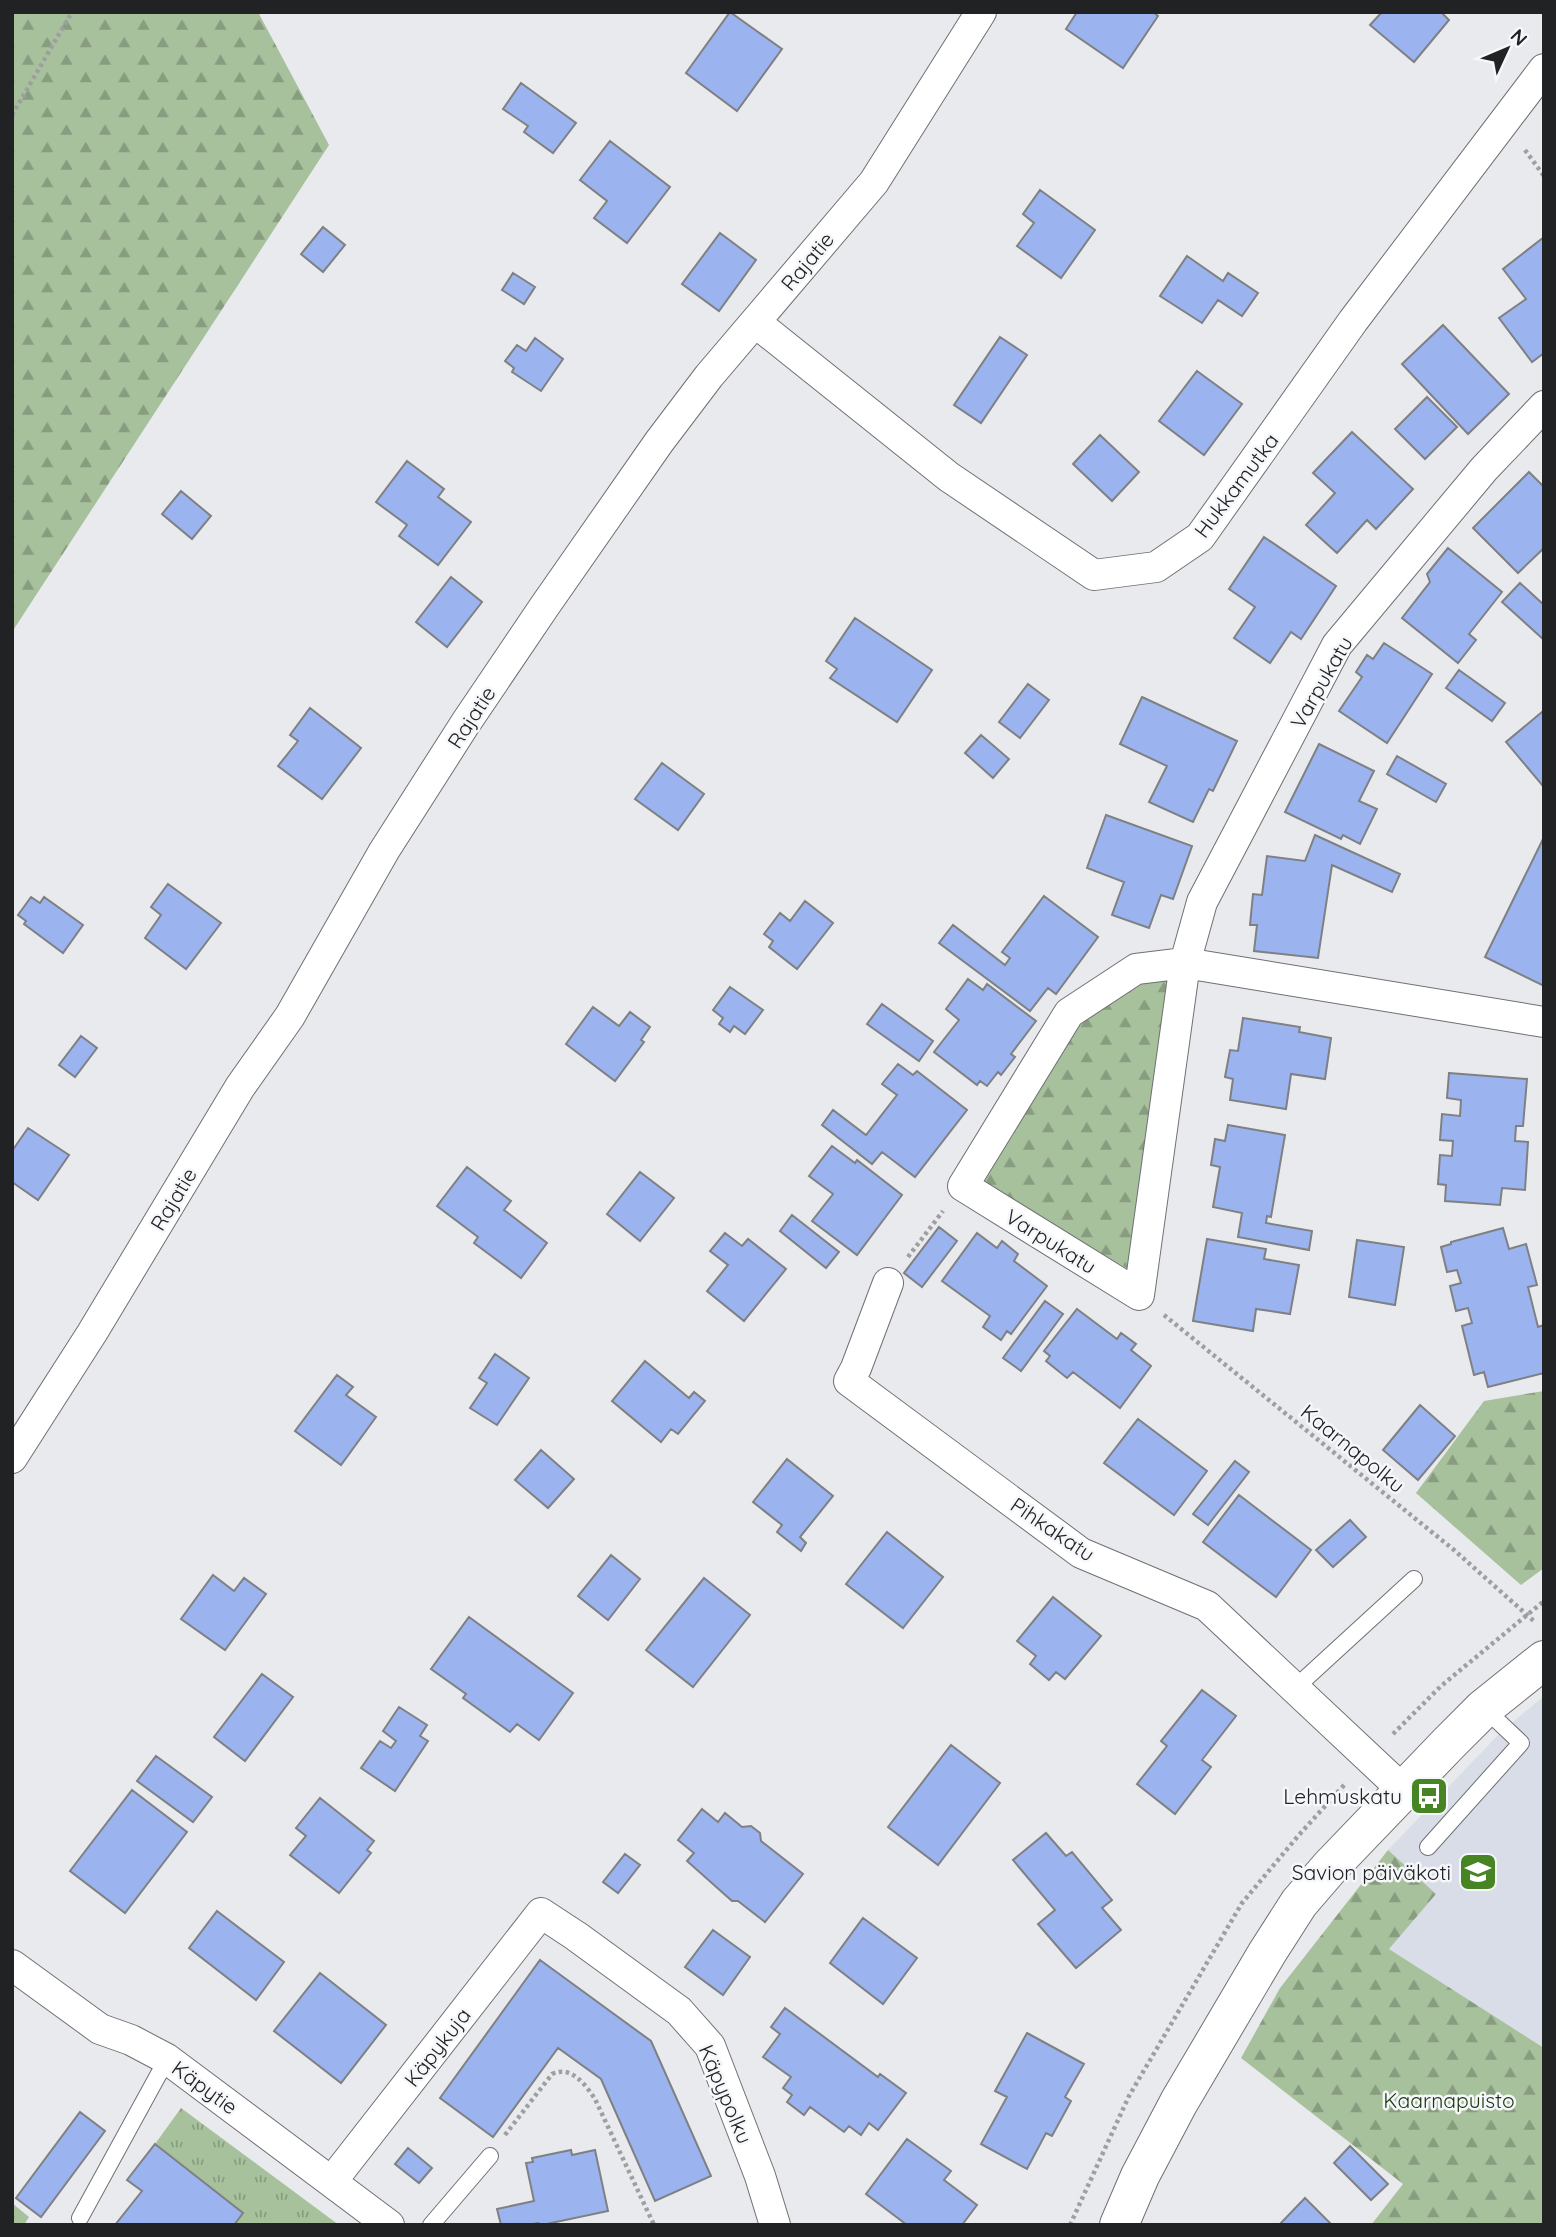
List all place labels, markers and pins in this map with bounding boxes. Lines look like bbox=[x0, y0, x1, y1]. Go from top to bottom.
bus stop icon: Lehmuskatu bbox=[1408, 1775, 1450, 1817]
place label: Lehmuskatu bbox=[1283, 1783, 1402, 1809]
school or university icon: Savion päiväkoti bbox=[1457, 1851, 1499, 1893]
place label: Savion päiväkoti bbox=[1292, 1859, 1451, 1885]

